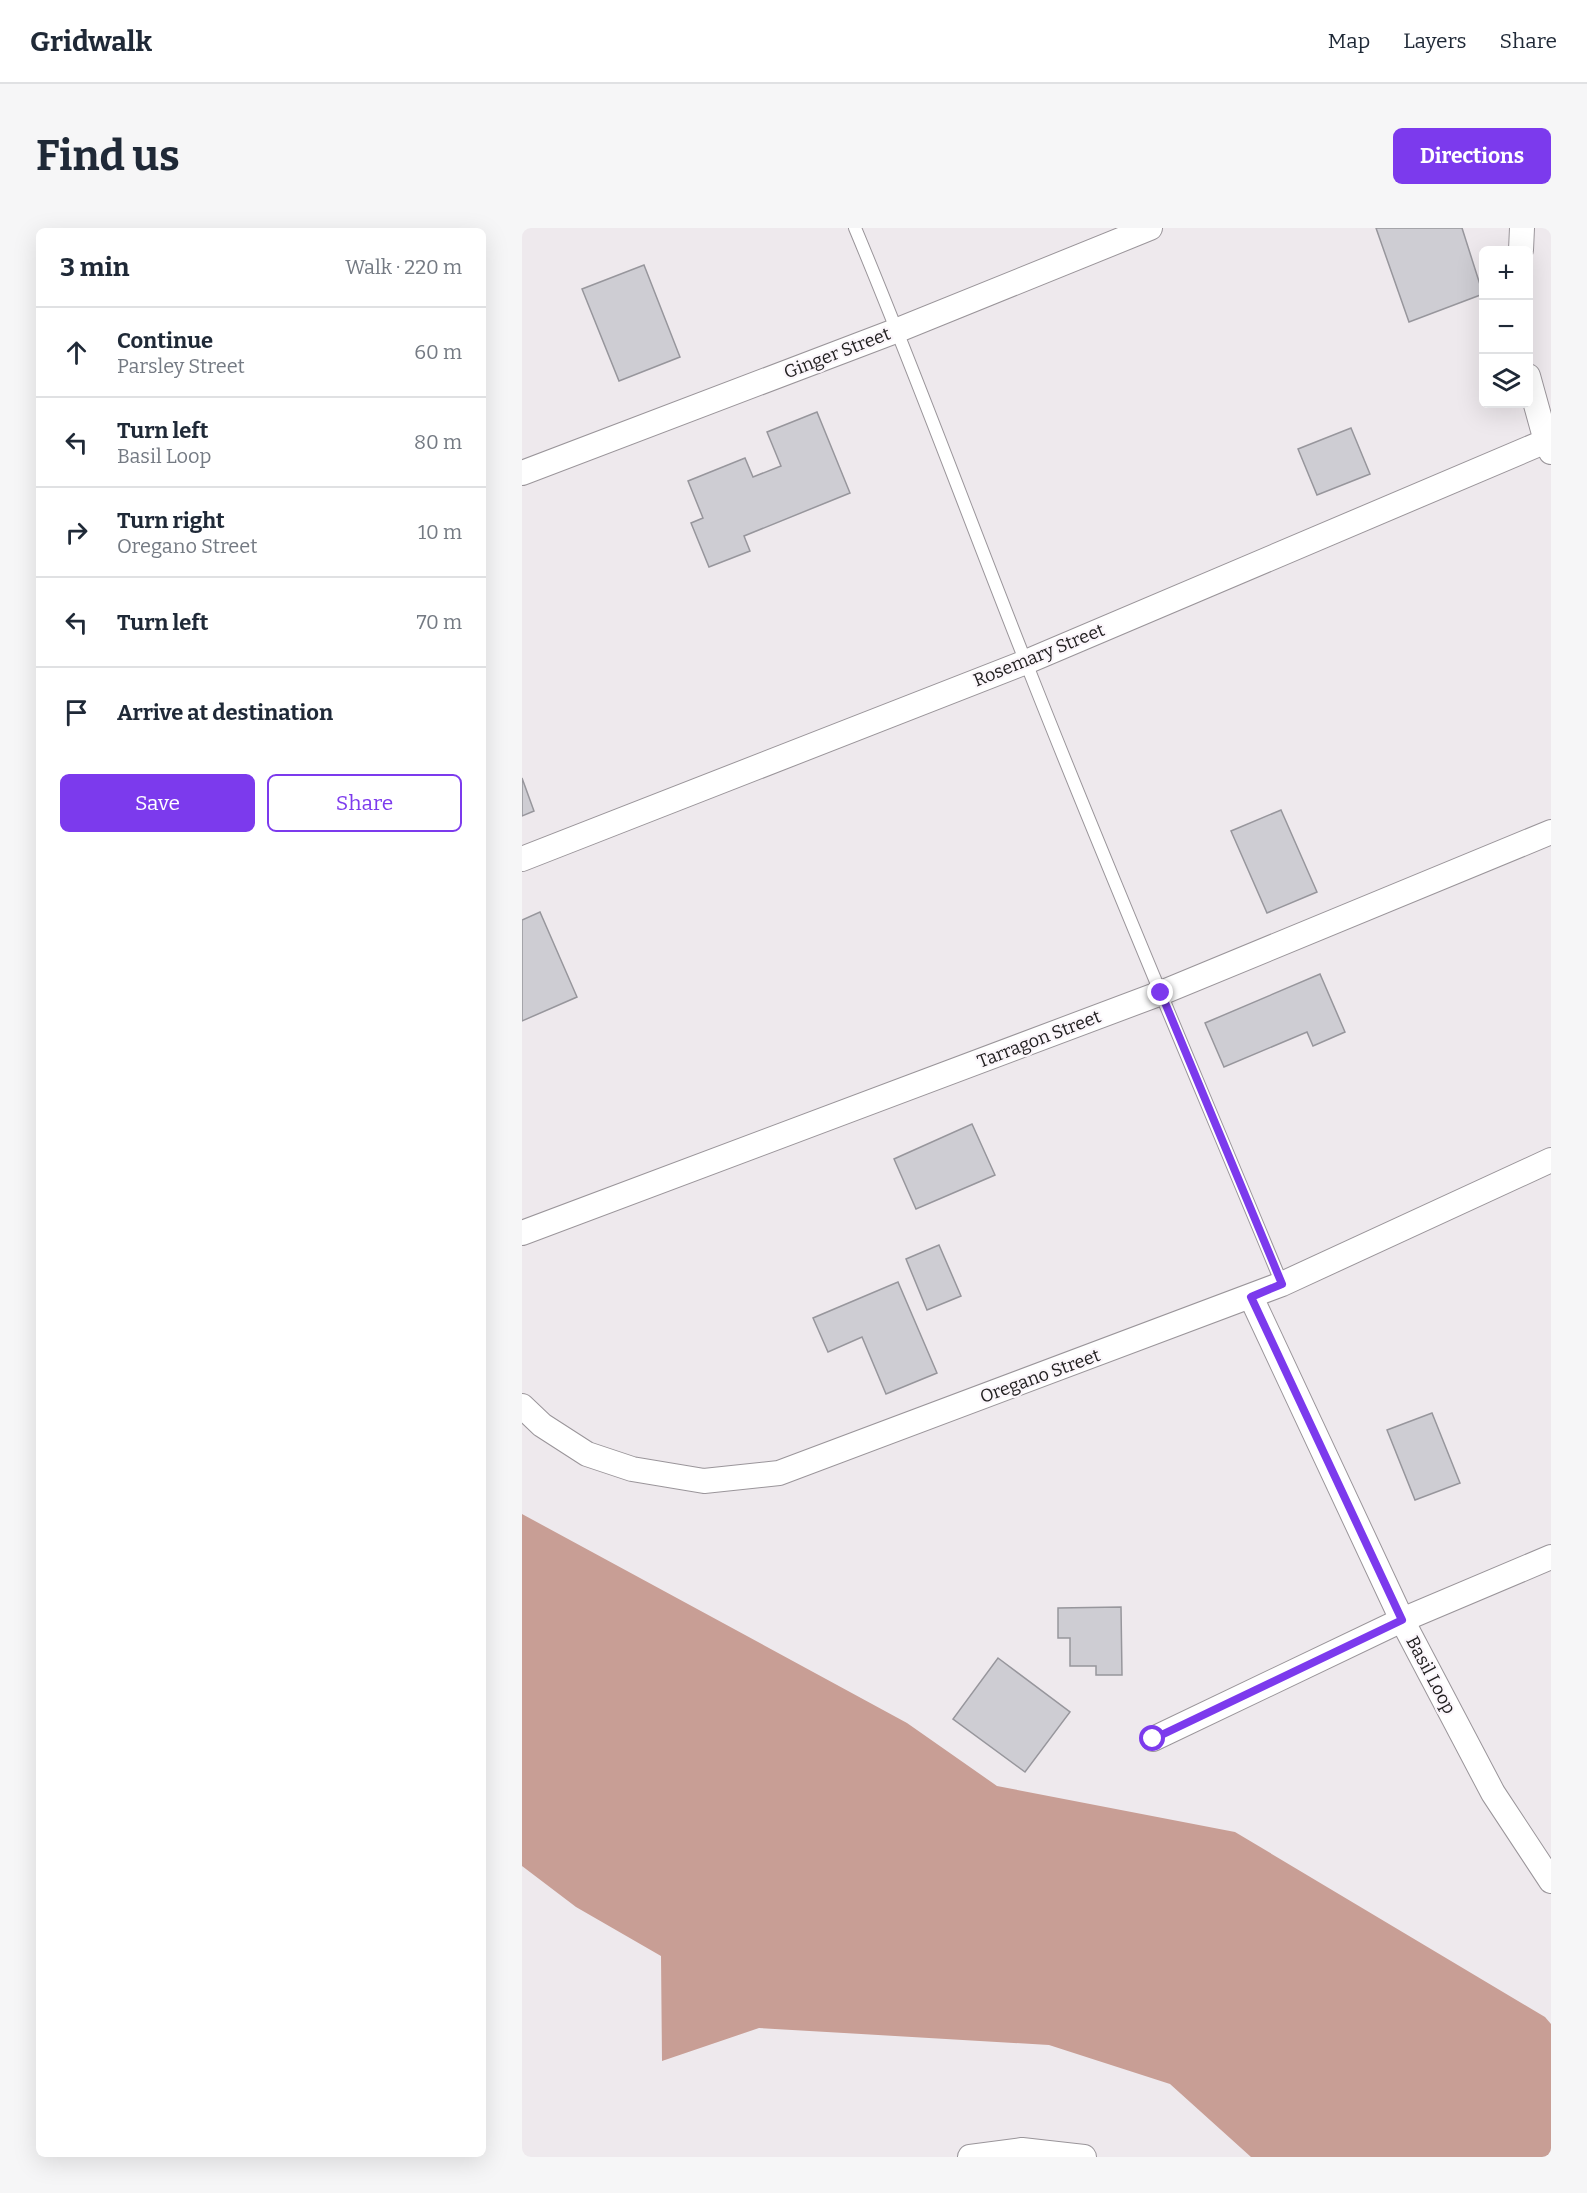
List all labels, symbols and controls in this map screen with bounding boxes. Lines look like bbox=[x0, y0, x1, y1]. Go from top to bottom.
text: Gridwalk bbox=[30, 25, 152, 58]
text: Map bbox=[1328, 28, 1370, 54]
text: Layers bbox=[1403, 28, 1467, 54]
text: Share bbox=[1500, 28, 1557, 54]
button: Directions bbox=[1393, 128, 1551, 184]
text: Find us bbox=[36, 131, 180, 181]
map controls bbox=[1479, 246, 1533, 408]
button: + bbox=[1479, 246, 1533, 300]
text: 3 min bbox=[60, 252, 129, 283]
text: Walk · 220 m bbox=[345, 255, 462, 279]
button: − bbox=[1479, 300, 1533, 354]
street label: Ginger Street bbox=[781, 322, 894, 383]
text: Continue bbox=[117, 327, 213, 354]
icon: ahead bbox=[60, 336, 93, 369]
text: 60 m bbox=[414, 340, 462, 364]
text: Parsley Street bbox=[117, 354, 245, 378]
button: layers bbox=[1479, 354, 1533, 408]
text: Turn left bbox=[117, 417, 209, 444]
icon: left bbox=[60, 426, 93, 459]
text: 80 m bbox=[414, 430, 462, 454]
text: Basil Loop bbox=[117, 444, 211, 468]
text: Turn right bbox=[117, 507, 225, 534]
icon: right bbox=[60, 516, 93, 549]
text: 10 m bbox=[418, 520, 462, 544]
text: Oregano Street bbox=[117, 534, 257, 558]
icon: left bbox=[60, 606, 93, 639]
text: Turn left bbox=[117, 609, 209, 636]
text: 70 m bbox=[416, 610, 462, 634]
street label: Rosemary Street bbox=[970, 619, 1108, 691]
icon: arrive bbox=[60, 696, 93, 729]
text: Arrive at destination bbox=[117, 699, 333, 726]
button: Save bbox=[60, 774, 255, 832]
button: Share bbox=[267, 774, 462, 832]
route end bbox=[1147, 979, 1173, 1005]
street label: Tarragon Street bbox=[974, 1005, 1104, 1073]
street label: Oregano Street bbox=[977, 1344, 1104, 1408]
street label: Basil Loop bbox=[1401, 1632, 1461, 1718]
route start bbox=[1139, 1725, 1165, 1751]

